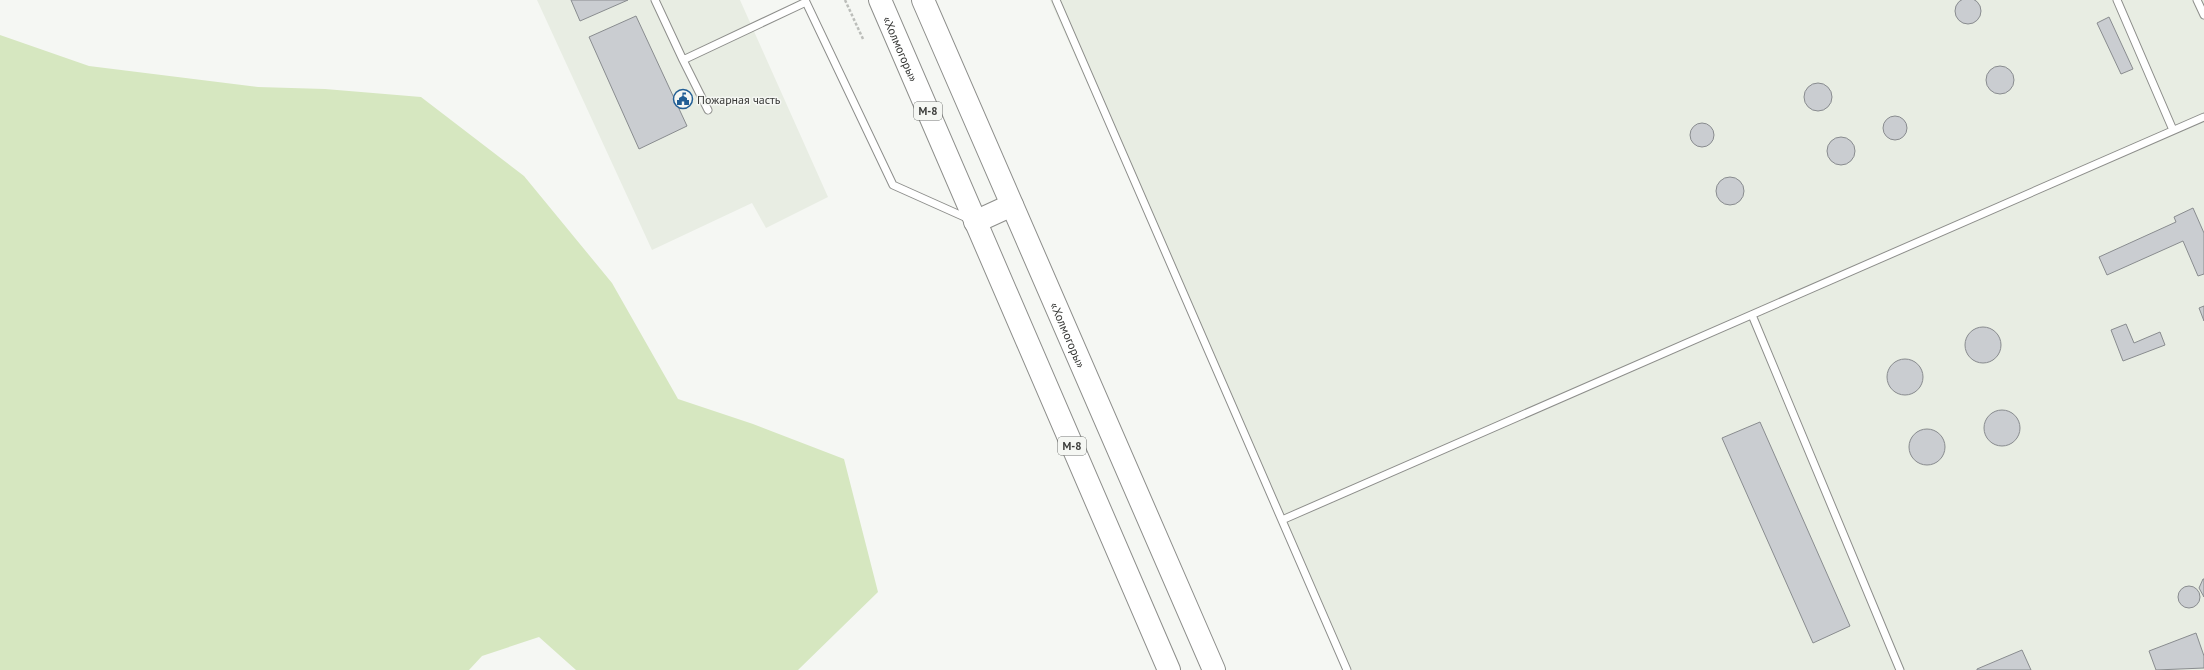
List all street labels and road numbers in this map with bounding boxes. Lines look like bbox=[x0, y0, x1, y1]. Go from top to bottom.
street label: «Холмогоры» bbox=[880, 14, 922, 84]
road number: М-8 bbox=[914, 102, 942, 120]
street label: «Холмогоры» bbox=[1048, 300, 1089, 370]
road number: М-8 bbox=[1058, 437, 1086, 455]

